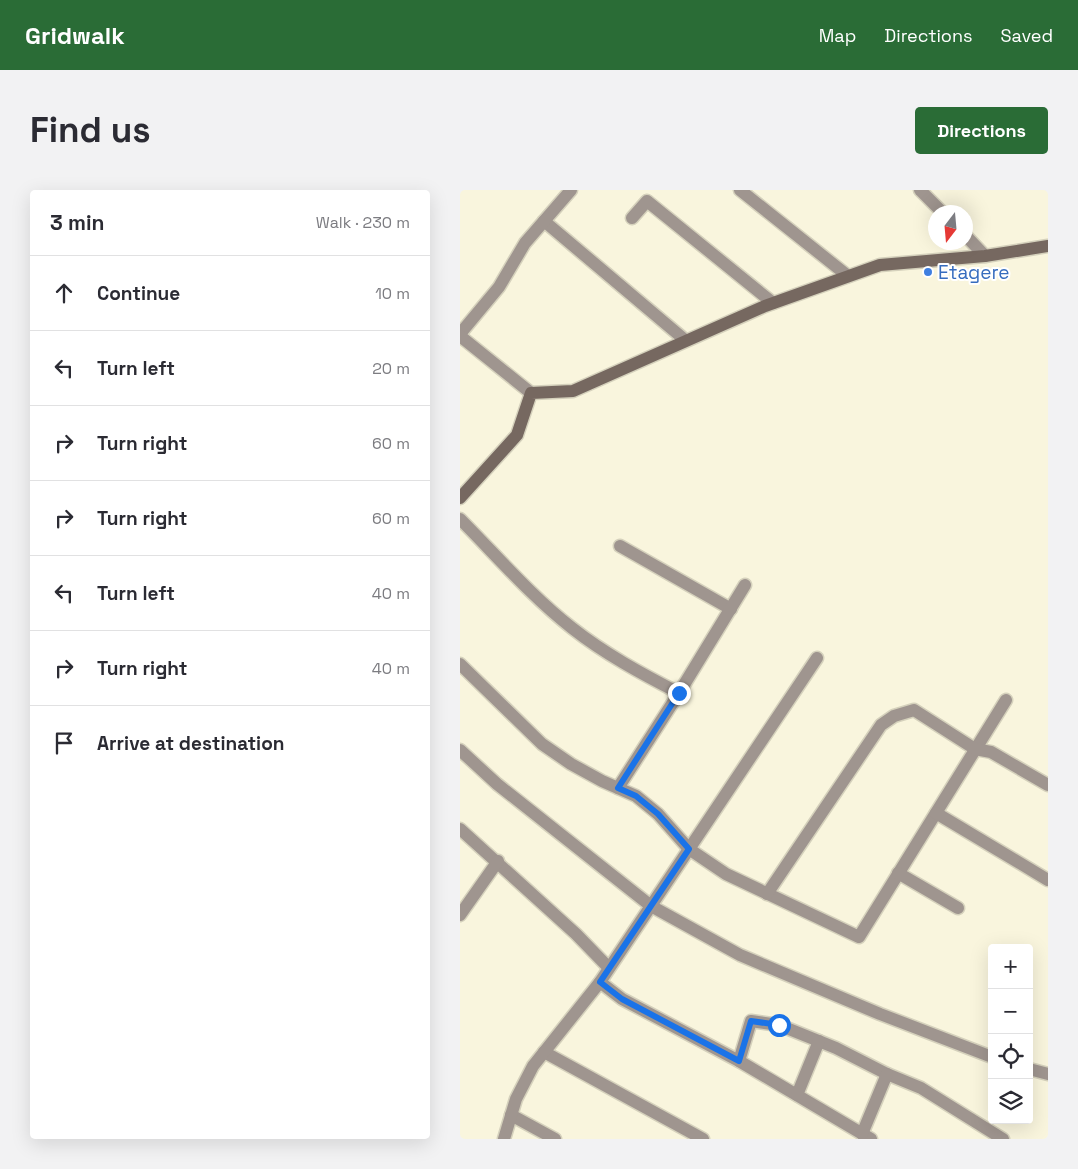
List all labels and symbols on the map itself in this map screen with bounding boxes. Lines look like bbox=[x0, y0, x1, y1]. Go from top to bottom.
north arrow bbox=[928, 205, 973, 250]
place label: Etagere bbox=[938, 260, 1010, 285]
marker: Etagere bbox=[922, 266, 934, 278]
route end bbox=[668, 682, 691, 705]
route start bbox=[768, 1014, 791, 1037]

